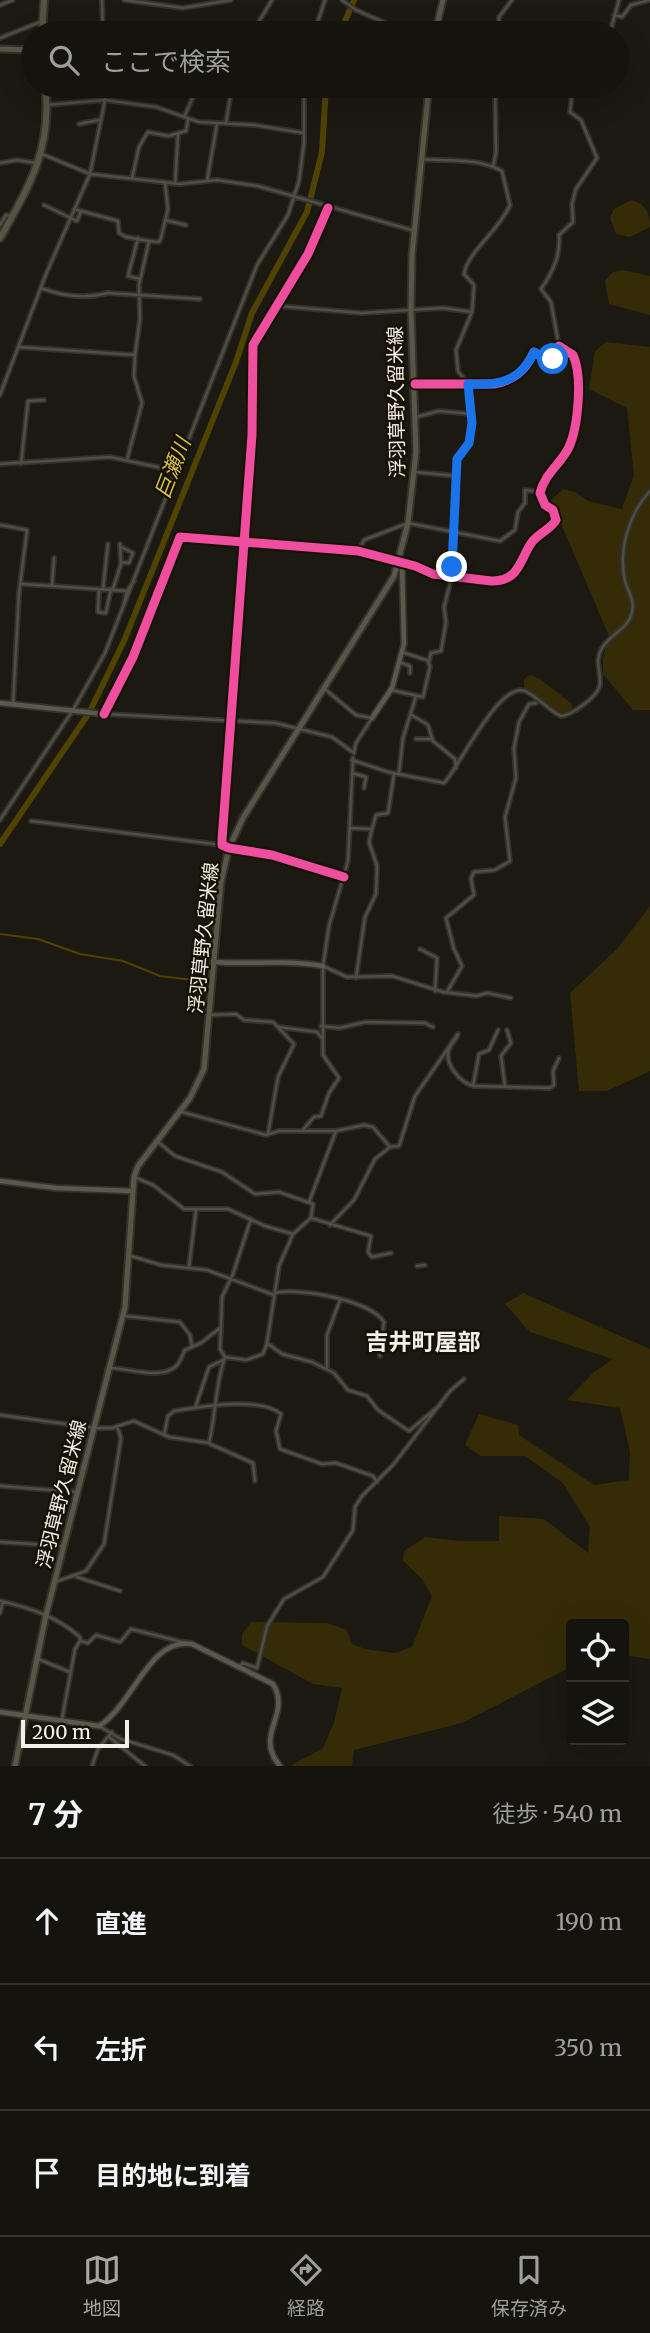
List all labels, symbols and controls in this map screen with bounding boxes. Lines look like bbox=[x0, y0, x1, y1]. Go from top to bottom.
search box bbox=[21, 21, 629, 98]
icon: search bbox=[45, 41, 83, 79]
text: ここで検索 bbox=[101, 45, 231, 78]
street label: 浮羽草野久留米線 bbox=[383, 326, 409, 478]
route start bbox=[537, 343, 568, 374]
water label: 巨瀬川 bbox=[149, 432, 197, 502]
route end bbox=[436, 551, 467, 582]
street label: 浮羽草野久留米線 bbox=[183, 861, 223, 1015]
district label: 吉井町屋部 bbox=[366, 1327, 481, 1356]
street label: 浮羽草野久留米線 bbox=[31, 1417, 91, 1571]
map controls bbox=[566, 1619, 629, 1745]
button: locate bbox=[566, 1619, 629, 1682]
button: layers bbox=[566, 1682, 629, 1745]
scale bar bbox=[21, 1717, 130, 1749]
text: 200 m bbox=[32, 1720, 91, 1744]
text: 7 分 bbox=[28, 1795, 83, 1833]
text: 徒歩 · 540 m bbox=[492, 1799, 622, 1828]
icon: ahead bbox=[28, 1902, 66, 1940]
text: 直進 bbox=[95, 1907, 147, 1940]
text: 190 m bbox=[556, 1907, 622, 1936]
icon: left bbox=[28, 2028, 66, 2066]
text: 左折 bbox=[95, 2033, 147, 2066]
text: 350 m bbox=[554, 2033, 622, 2062]
icon: arrive bbox=[28, 2154, 66, 2192]
text: 目的地に到着 bbox=[95, 2159, 251, 2192]
tab: 地図 bbox=[83, 2251, 121, 2320]
tab: 経路 bbox=[287, 2251, 325, 2320]
tab: 保存済み bbox=[491, 2251, 567, 2320]

